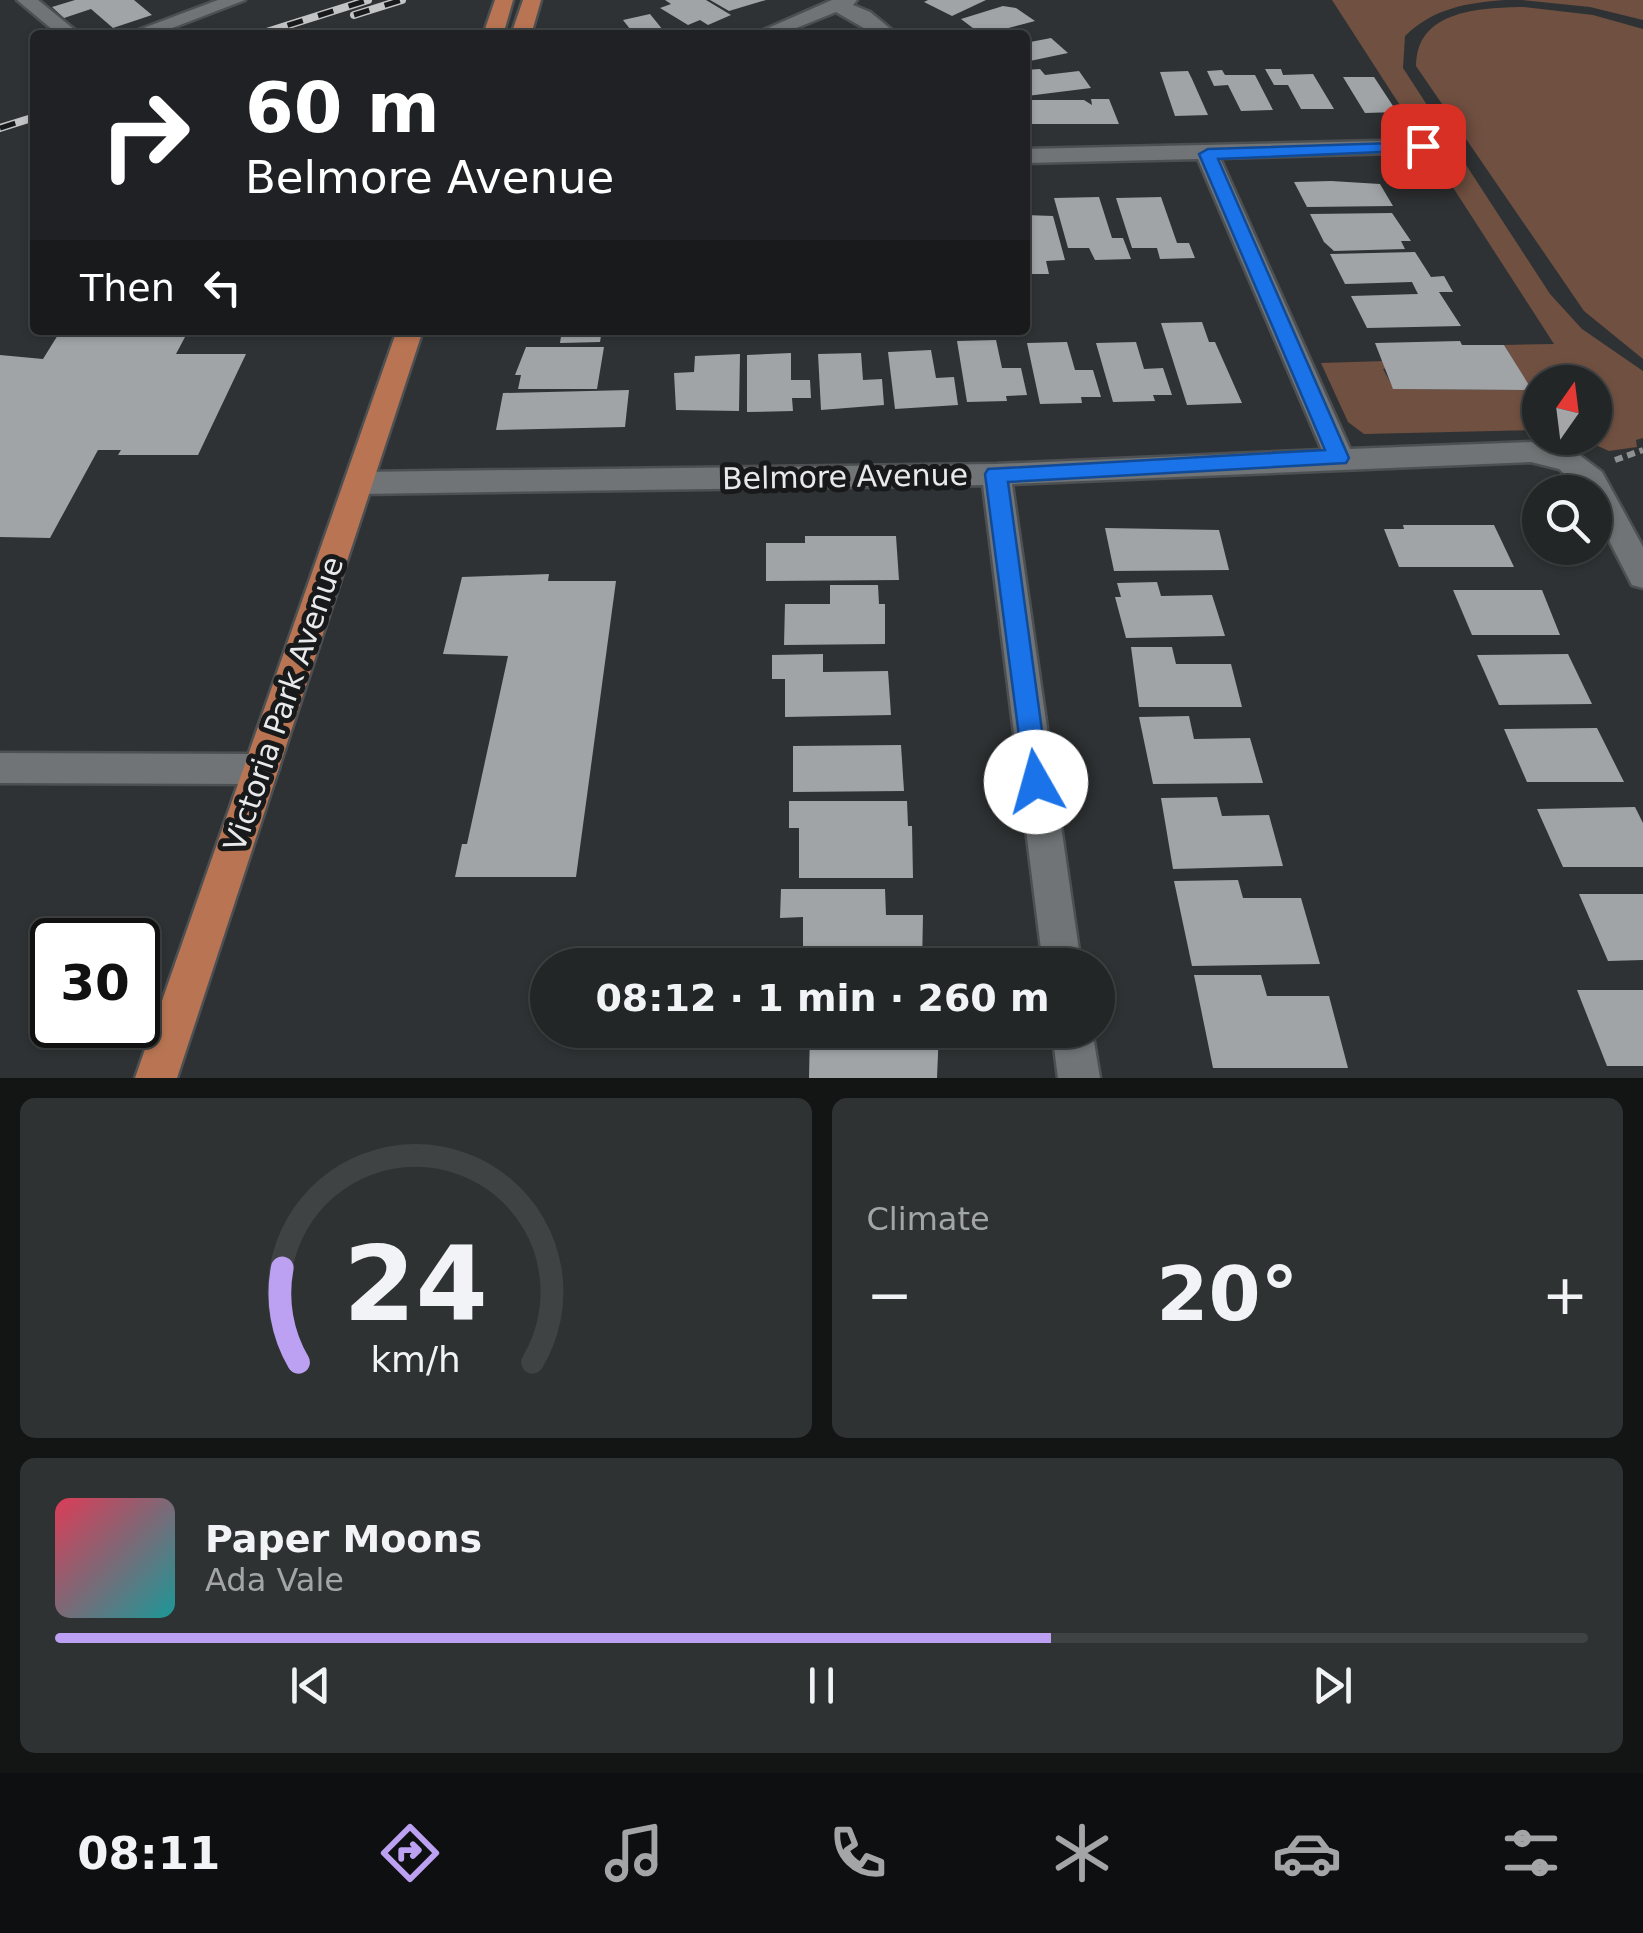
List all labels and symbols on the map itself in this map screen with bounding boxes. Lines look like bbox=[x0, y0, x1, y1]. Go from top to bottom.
pin bbox=[1381, 104, 1466, 189]
north arrow bbox=[1522, 365, 1612, 455]
street label: Belmore Avenue bbox=[722, 457, 968, 496]
street label: Victoria Park Avenue bbox=[217, 552, 350, 856]
position arrow bbox=[984, 730, 1088, 834]
speed limit sign: 30 bbox=[30, 918, 160, 1048]

